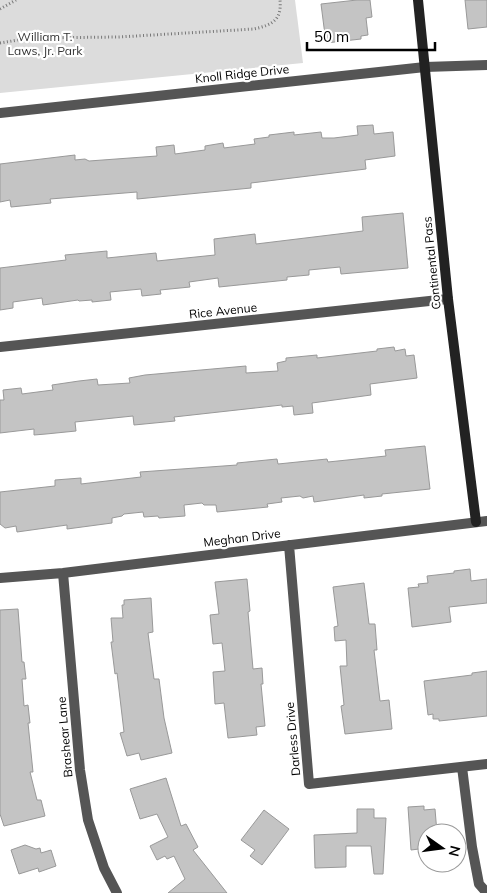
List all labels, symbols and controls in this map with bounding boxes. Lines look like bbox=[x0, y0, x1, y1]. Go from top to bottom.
scale bar bbox=[307, 20, 434, 52]
text: 50 m bbox=[314, 27, 349, 46]
park label: William T. Laws, Jr. Park bbox=[8, 29, 83, 58]
street label: Knoll Ridge Drive bbox=[194, 61, 290, 86]
street label: Continental Pass bbox=[419, 216, 444, 310]
street label: Rice Avenue bbox=[188, 299, 258, 322]
street label: Meghan Drive bbox=[203, 525, 281, 550]
street label: Brashear Lane bbox=[53, 696, 76, 778]
street label: Darless Drive bbox=[282, 702, 303, 777]
north arrow bbox=[417, 823, 467, 873]
text: N bbox=[445, 844, 465, 858]

